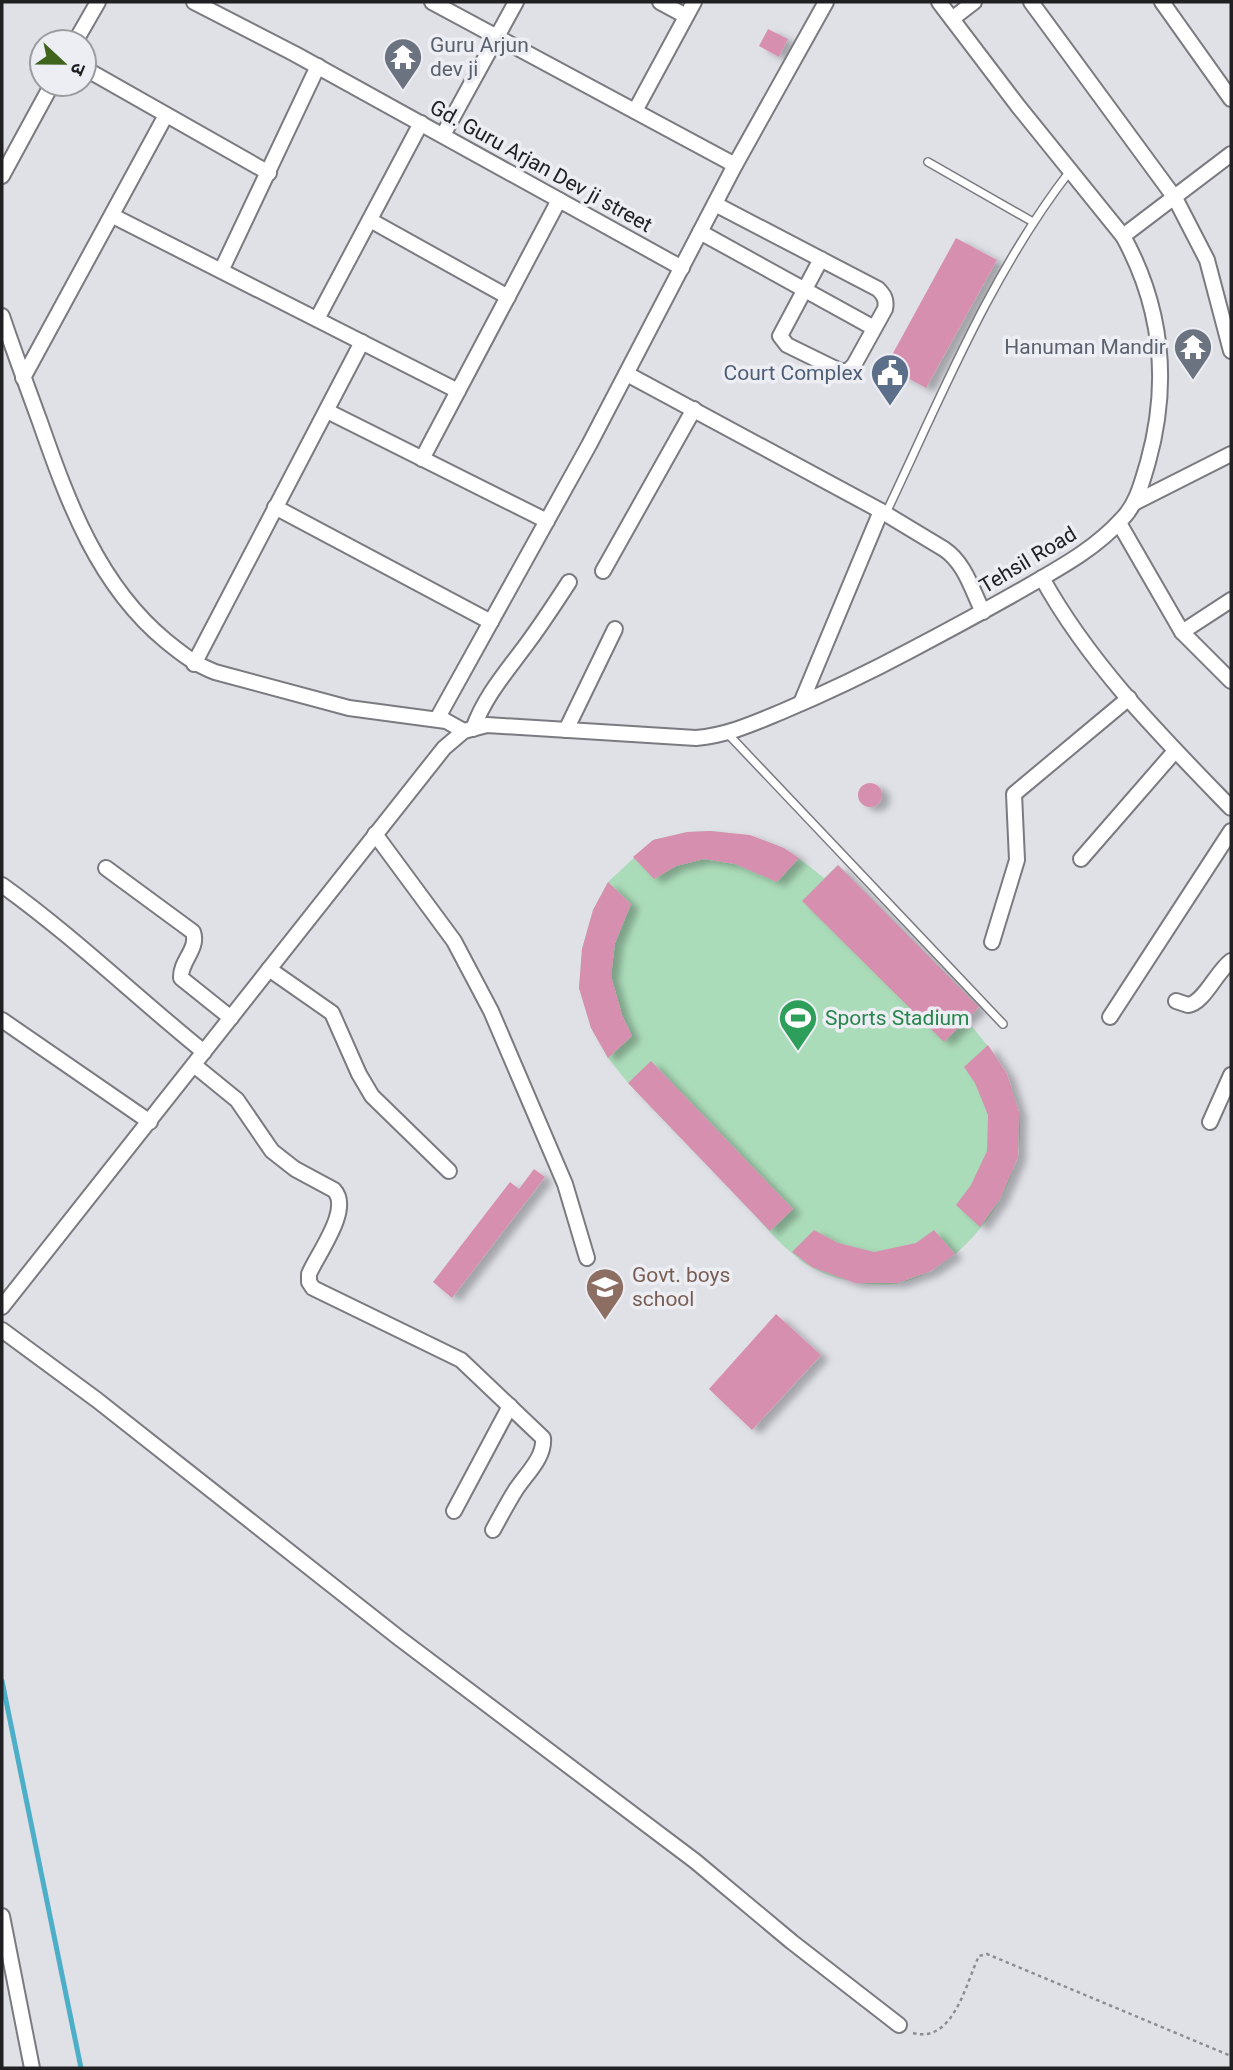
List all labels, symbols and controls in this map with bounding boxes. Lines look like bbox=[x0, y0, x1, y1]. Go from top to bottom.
north arrow bbox=[28, 28, 98, 98]
place label: Guru Arjun dev ji bbox=[430, 33, 529, 81]
temple icon: Guru Arjun dev ji bbox=[382, 36, 424, 91]
text: उ bbox=[65, 60, 91, 79]
street label: Gd. Guru Arjan Dev ji street bbox=[426, 95, 656, 237]
temple icon: Hanuman Mandir bbox=[1172, 326, 1214, 381]
place label: Hanuman Mandir bbox=[1004, 335, 1166, 359]
public building icon: Court Complex bbox=[869, 352, 911, 407]
place label: Court Complex bbox=[724, 361, 863, 385]
street label: Tehsil Road bbox=[975, 522, 1081, 598]
sports icon: Sports Stadium bbox=[777, 997, 819, 1052]
place label: Sports Stadium bbox=[825, 1006, 970, 1030]
place label: Govt. boys school bbox=[632, 1263, 730, 1311]
school or university icon: Govt. boys school bbox=[584, 1266, 626, 1321]

